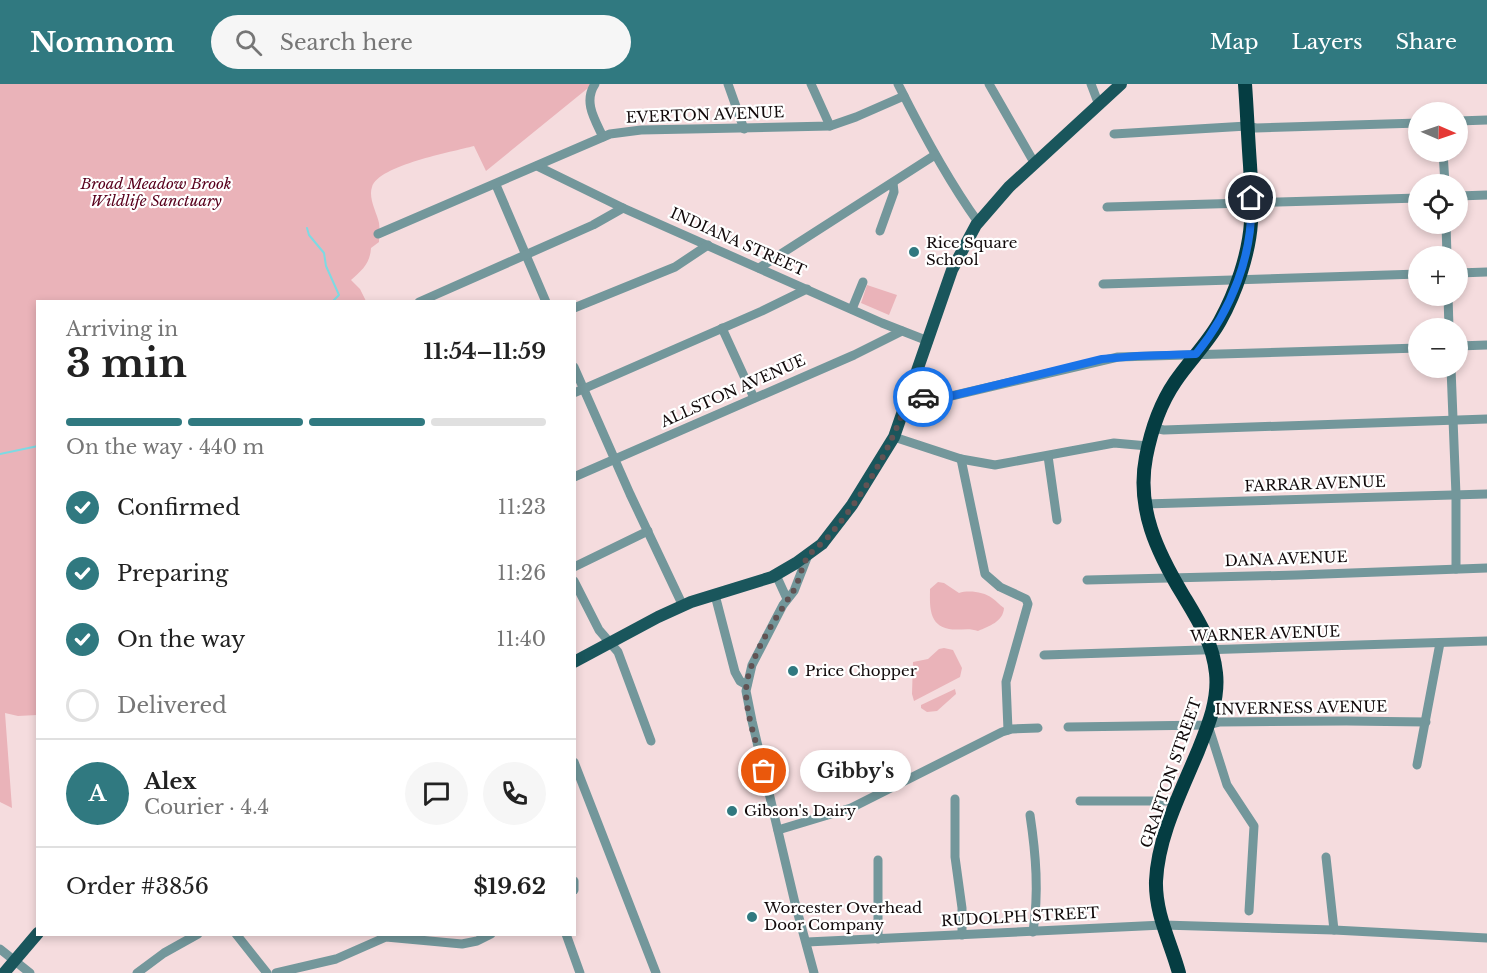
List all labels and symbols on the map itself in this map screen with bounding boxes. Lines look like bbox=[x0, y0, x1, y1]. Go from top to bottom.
street label: EVERTON AVENUE bbox=[625, 102, 785, 127]
north arrow bbox=[1408, 102, 1468, 162]
pin bbox=[1225, 172, 1276, 223]
park label: Broad Meadow Brook Wildlife Sanctuary bbox=[79, 174, 232, 210]
street label: INDIANA STREET bbox=[667, 203, 809, 280]
place label: Rice Square School bbox=[926, 233, 1017, 269]
marker: Rice Square School bbox=[907, 245, 921, 259]
street label: ALLSTON AVENUE bbox=[657, 350, 808, 431]
courier bbox=[893, 367, 953, 427]
street label: FARRAR AVENUE bbox=[1244, 472, 1386, 495]
street label: DANA AVENUE bbox=[1224, 547, 1348, 570]
street label: WARNER AVENUE bbox=[1189, 621, 1340, 646]
place label: Price Chopper bbox=[805, 661, 918, 680]
marker: Price Chopper bbox=[786, 664, 800, 678]
street label: GRAFTON STREET bbox=[1136, 695, 1205, 850]
street label: INVERNESS AVENUE bbox=[1215, 696, 1387, 719]
pin bbox=[738, 745, 789, 796]
callout: Gibby's bbox=[800, 750, 911, 792]
place label: Gibson's Dairy bbox=[744, 801, 856, 820]
marker: Gibson's Dairy bbox=[725, 804, 739, 818]
place label: Worcester Overhead Door Company bbox=[763, 898, 922, 934]
street label: RUDOLPH STREET bbox=[940, 903, 1100, 930]
marker: Worcester Overhead Door Company bbox=[745, 910, 759, 924]

